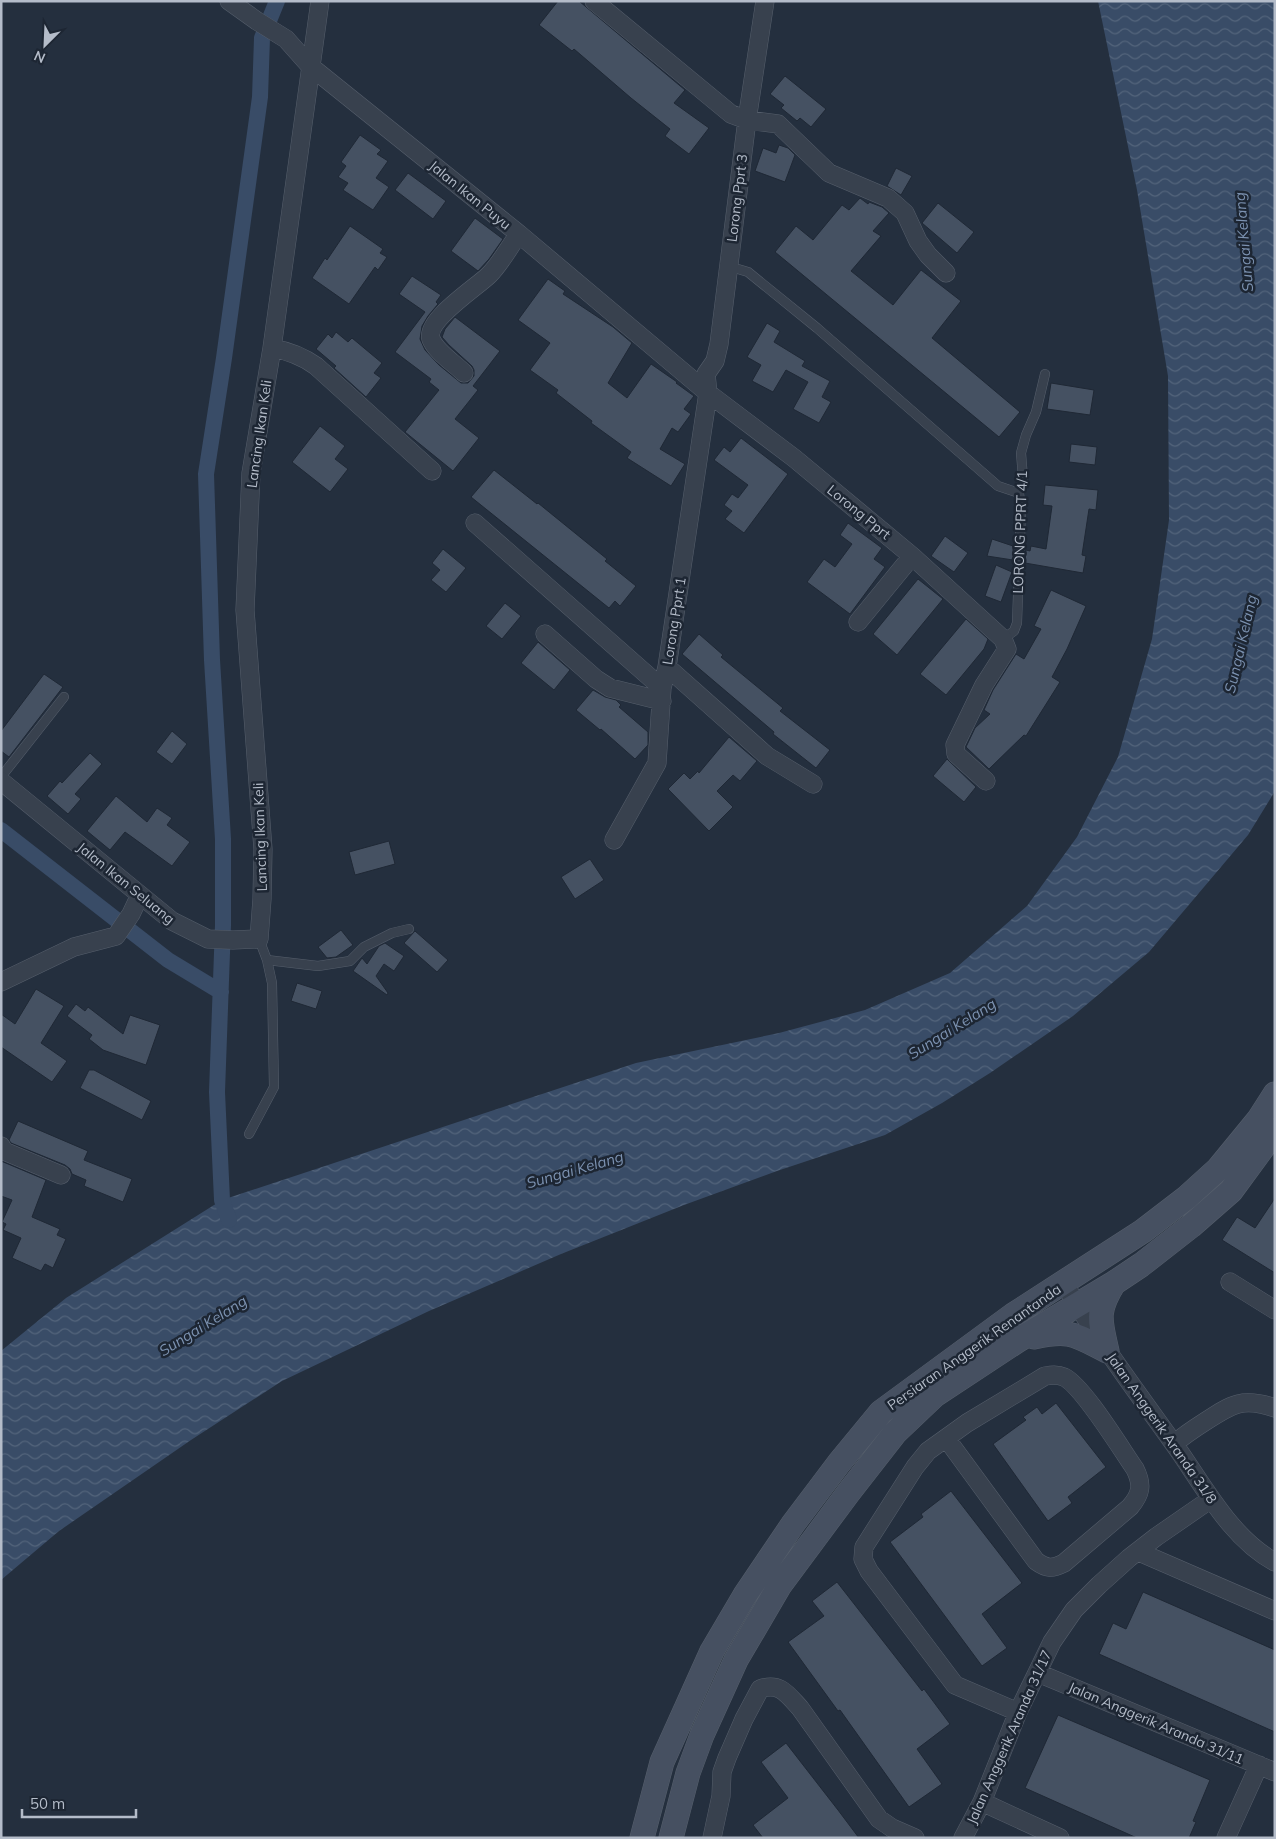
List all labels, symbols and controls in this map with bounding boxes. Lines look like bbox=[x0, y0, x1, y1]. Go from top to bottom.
north arrow bbox=[20, 20, 70, 70]
text: N bbox=[31, 47, 48, 67]
street label: Lorong Pprt 3 bbox=[723, 153, 751, 243]
street label: Jalan Ikan Puyu bbox=[425, 156, 515, 234]
water label: Sungai Kelang bbox=[1230, 191, 1257, 293]
street label: Lancing Ikan Keli bbox=[243, 379, 275, 489]
street label: LORONG PPRT 4/1 bbox=[1009, 470, 1031, 594]
street label: Lorong Pprt bbox=[824, 481, 894, 543]
street label: Lorong Pprt 1 bbox=[658, 576, 690, 666]
water label: Sungai Kelang bbox=[1220, 593, 1261, 695]
street label: Lancing Ikan Keli bbox=[249, 782, 271, 892]
street label: Jalan Ikan Seluang bbox=[74, 838, 178, 928]
water label: Sungai Kelang bbox=[904, 994, 999, 1063]
water label: Sungai Kelang bbox=[524, 1147, 626, 1192]
street label: Persiaran Anggerik Renantanda bbox=[884, 1280, 1064, 1414]
water label: Sungai Kelang bbox=[155, 1291, 250, 1360]
street label: Jalan Anggerik Aranda 31/8 bbox=[1103, 1349, 1221, 1507]
street label: Jalan Anggerik Aranda 31/17 bbox=[962, 1647, 1056, 1827]
street label: Jalan Anggerik Aranda 31/11 bbox=[1066, 1678, 1246, 1768]
scale bar bbox=[22, 1786, 136, 1818]
text: 50 m bbox=[30, 1794, 65, 1813]

